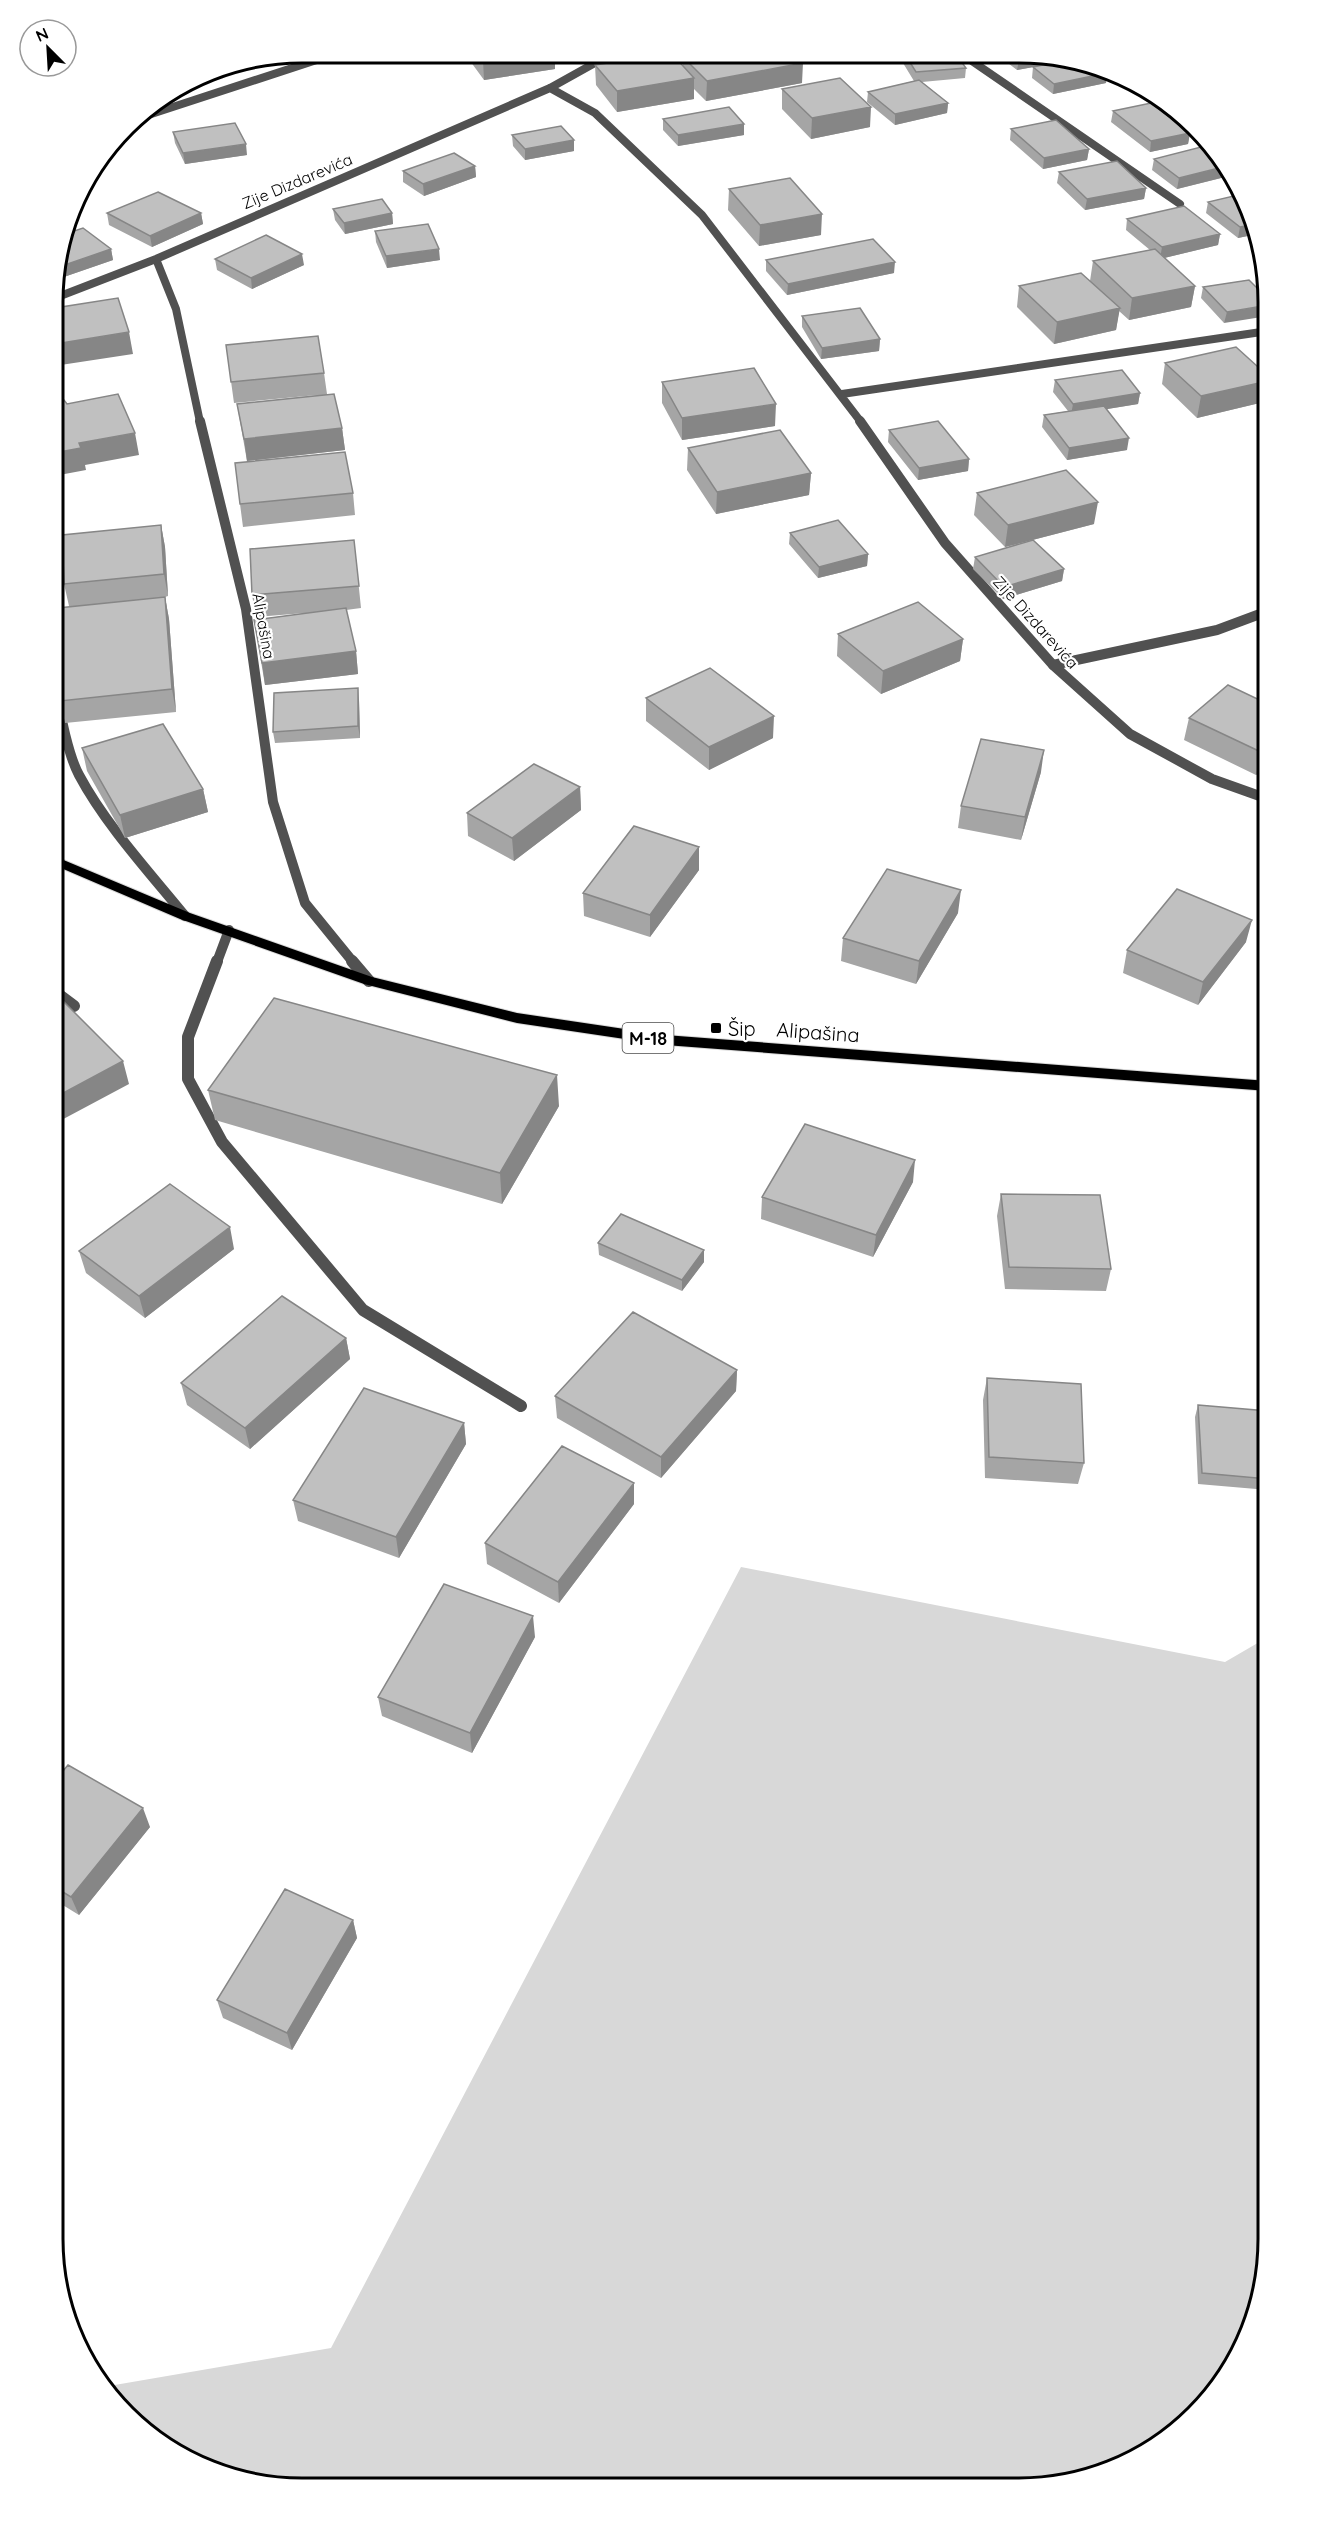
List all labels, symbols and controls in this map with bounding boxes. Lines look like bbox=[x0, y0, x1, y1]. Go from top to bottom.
north arrow bbox=[18, 18, 78, 78]
text: N bbox=[32, 23, 51, 46]
street label: Zije Dizdarevića bbox=[239, 149, 355, 213]
street label: Zije Dizdarevića bbox=[989, 571, 1083, 673]
street label: Alipašina bbox=[248, 591, 280, 661]
place label: Šip bbox=[728, 1016, 756, 1041]
street label: Alipašina bbox=[776, 1017, 860, 1047]
marker: Šip bbox=[709, 1021, 723, 1035]
road number: M-18 bbox=[622, 1023, 674, 1053]

